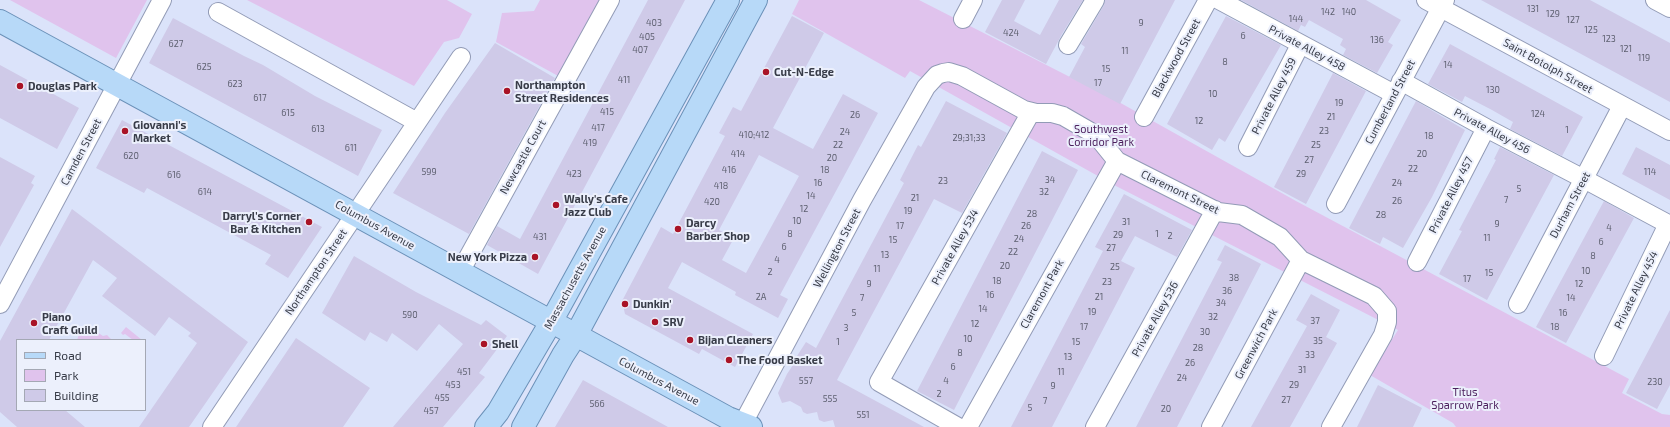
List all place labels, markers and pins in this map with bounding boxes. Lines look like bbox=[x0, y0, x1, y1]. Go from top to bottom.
place label: Cut-N-Edge bbox=[774, 65, 834, 79]
marker: Cut-N-Edge bbox=[761, 67, 771, 77]
place label: Northampton Street Residences bbox=[515, 78, 609, 104]
place label: Douglas Park bbox=[28, 79, 97, 93]
marker: Douglas Park bbox=[15, 81, 25, 91]
marker: Northampton Street Residences bbox=[502, 86, 512, 96]
place label: Giovanni's Market bbox=[133, 118, 186, 144]
marker: Giovanni's Market bbox=[120, 126, 130, 136]
place label: Wally's Cafe Jazz Club bbox=[564, 192, 628, 218]
marker: Wally's Cafe Jazz Club bbox=[551, 200, 561, 210]
place label: Darryl's Corner Bar & Kitchen bbox=[222, 209, 301, 235]
place label: Darcy Barber Shop bbox=[686, 216, 750, 242]
marker: Darryl's Corner Bar & Kitchen bbox=[304, 217, 314, 227]
marker: Darcy Barber Shop bbox=[673, 224, 683, 234]
place label: New York Pizza bbox=[448, 250, 527, 264]
marker: New York Pizza bbox=[530, 252, 540, 262]
place label: Dunkin' bbox=[633, 297, 672, 311]
marker: Dunkin' bbox=[620, 299, 630, 309]
place label: Piano Craft Guild bbox=[42, 310, 98, 336]
place label: SRV bbox=[663, 315, 684, 329]
marker: SRV bbox=[650, 317, 660, 327]
marker: Piano Craft Guild bbox=[29, 318, 39, 328]
place label: Bijan Cleaners bbox=[698, 333, 772, 347]
marker: Bijan Cleaners bbox=[685, 335, 695, 345]
place label: Shell bbox=[492, 337, 518, 351]
marker: Shell bbox=[479, 339, 489, 349]
place label: The Food Basket bbox=[737, 353, 822, 367]
marker: The Food Basket bbox=[724, 355, 734, 365]

